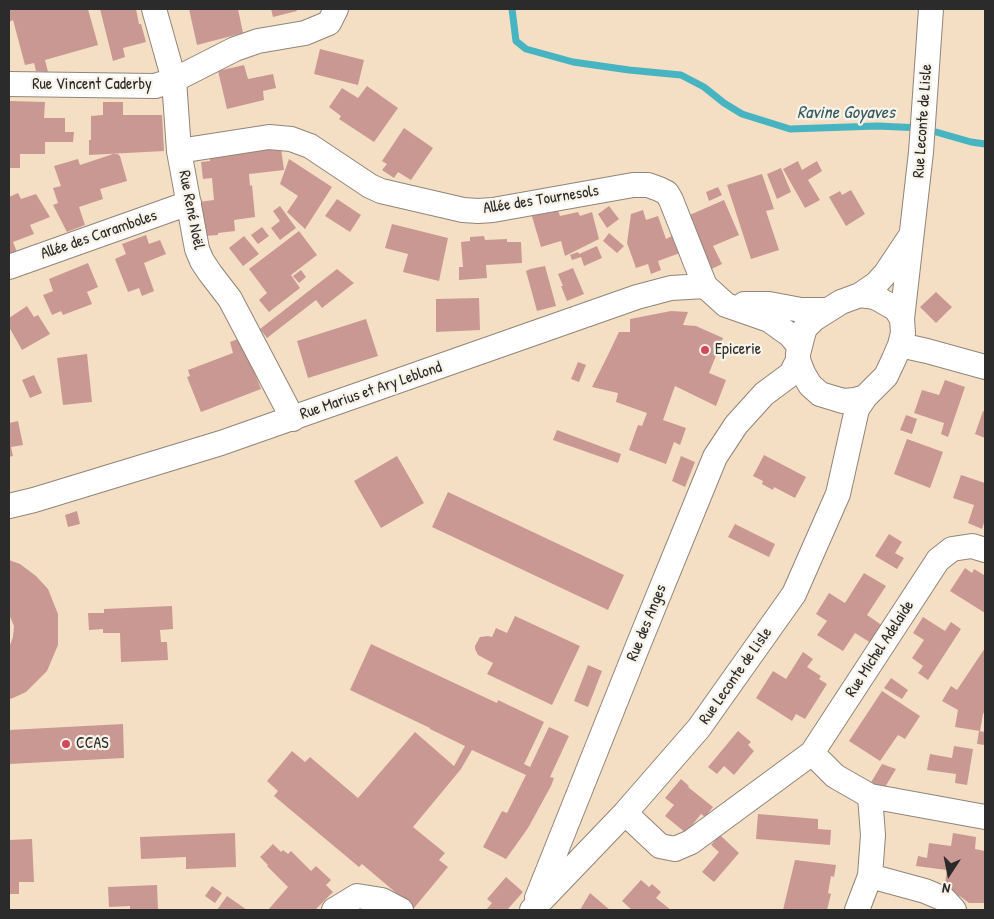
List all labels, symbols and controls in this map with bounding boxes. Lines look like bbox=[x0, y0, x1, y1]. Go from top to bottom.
street label: Rue Leconte de Lisle bbox=[909, 63, 937, 179]
street label: Rue Vincent Caderby bbox=[32, 75, 152, 95]
water label: Ravine Goyaves bbox=[797, 102, 895, 124]
street label: Rue René Noël bbox=[174, 169, 208, 251]
street label: Allée des Tournesols bbox=[482, 181, 600, 219]
street label: Allée des Caramboles bbox=[38, 206, 160, 264]
place label: Epicerie bbox=[715, 340, 761, 360]
marker: Epicerie bbox=[699, 344, 711, 356]
street label: Rue Marius et Ary Leblond bbox=[298, 358, 444, 424]
street label: Rue des Anges bbox=[623, 582, 671, 664]
street label: Rue Michel Adelaide bbox=[842, 597, 918, 701]
street label: Rue Leconte de Lisle bbox=[695, 624, 777, 728]
place label: CCAS bbox=[76, 734, 109, 754]
marker: CCAS bbox=[60, 738, 72, 750]
north arrow bbox=[924, 849, 974, 899]
text: N bbox=[941, 879, 952, 899]

